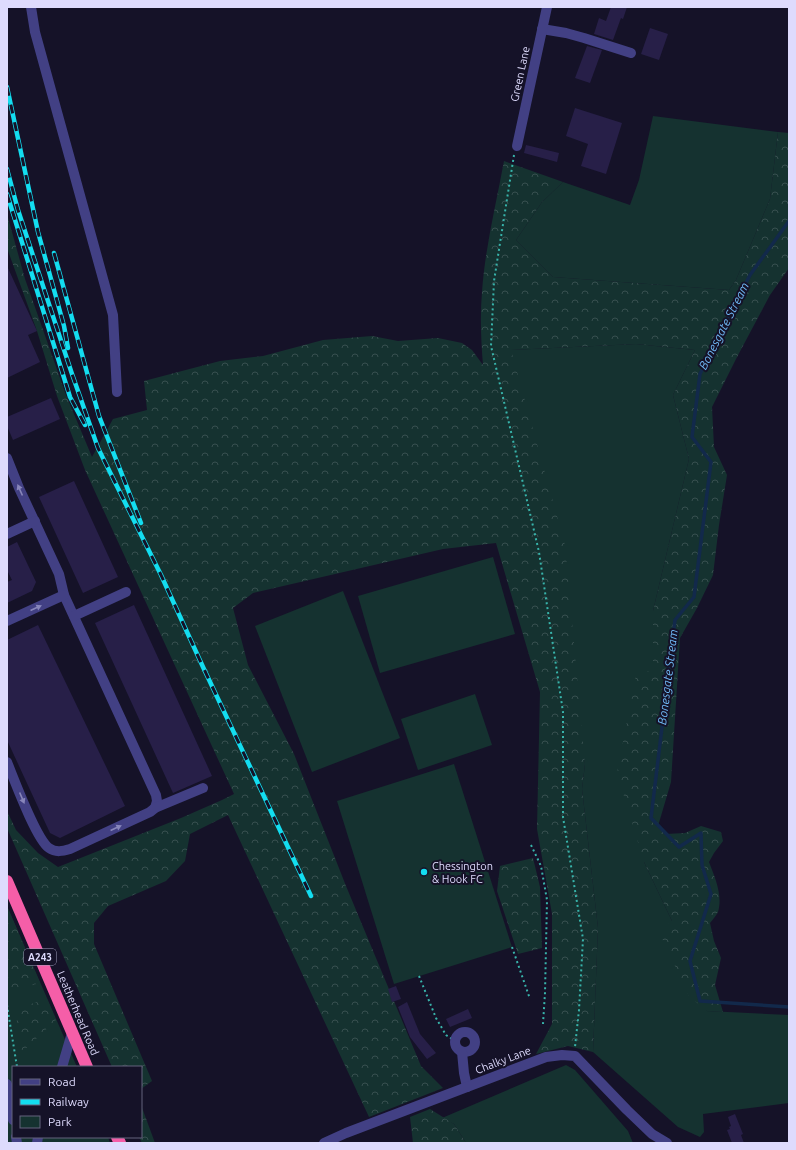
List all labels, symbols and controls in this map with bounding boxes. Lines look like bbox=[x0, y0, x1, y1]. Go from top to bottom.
street label: Green Lane bbox=[508, 45, 532, 103]
water label: Bonesgate Stream bbox=[696, 280, 751, 372]
one-way arrow bbox=[17, 484, 23, 496]
one-way arrow bbox=[30, 605, 41, 611]
water label: Bonesgate Stream bbox=[655, 628, 680, 725]
one-way arrow bbox=[20, 792, 26, 804]
one-way arrow bbox=[110, 825, 122, 831]
place label: Chessington & Hook FC bbox=[432, 860, 493, 885]
marker: Chessington & Hook FC bbox=[419, 867, 429, 877]
road number: A243 bbox=[24, 949, 56, 965]
street label: Leatherhead Road bbox=[55, 969, 101, 1057]
street label: Chalky Lane bbox=[474, 1044, 532, 1076]
legend bbox=[12, 1066, 142, 1138]
text: Road bbox=[48, 1075, 76, 1088]
text: Railway bbox=[48, 1095, 89, 1108]
text: Park bbox=[48, 1115, 72, 1128]

